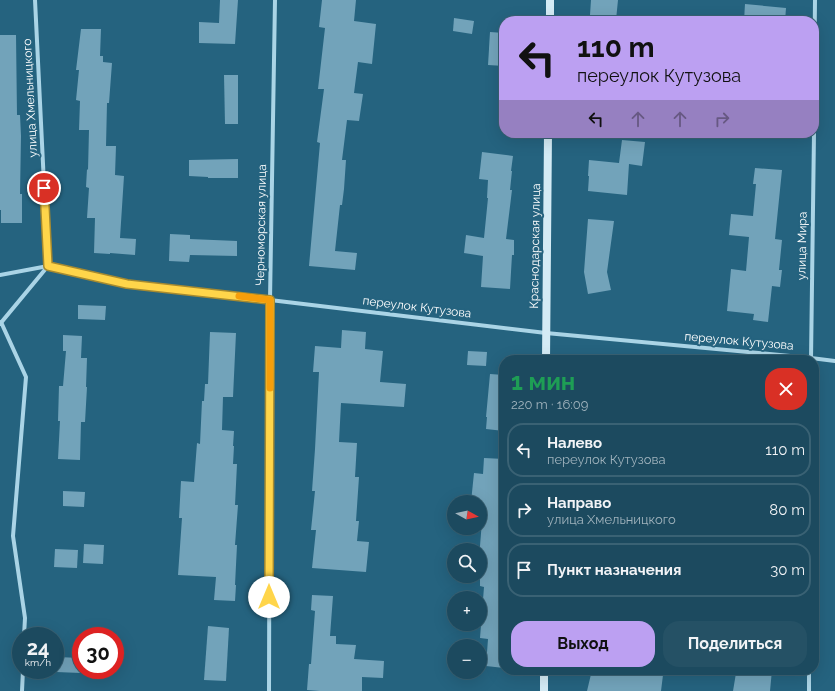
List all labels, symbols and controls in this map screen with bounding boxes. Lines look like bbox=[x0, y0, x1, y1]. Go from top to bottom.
text: 110 m bbox=[577, 31, 655, 64]
icon: left bbox=[511, 32, 563, 84]
street label: улица Хмельницкого bbox=[20, 38, 40, 158]
text: переулок Кутузова bbox=[577, 65, 741, 86]
icon: left bbox=[585, 108, 607, 130]
icon: ahead bbox=[627, 108, 649, 130]
icon: ahead bbox=[669, 108, 691, 130]
icon: right bbox=[711, 108, 733, 130]
street label: Черноморская улица bbox=[253, 164, 269, 286]
pin bbox=[27, 171, 61, 205]
icon: arrive bbox=[33, 177, 55, 199]
street label: Краснодарская улица bbox=[527, 183, 543, 309]
street label: улица Мира bbox=[794, 212, 810, 280]
street label: переулок Кутузова bbox=[362, 293, 472, 321]
street label: переулок Кутузова bbox=[684, 329, 794, 353]
text: 1 мин bbox=[511, 367, 575, 396]
button: close bbox=[765, 368, 807, 410]
text: 220 m · 16:09 bbox=[511, 397, 588, 412]
text: Налево bbox=[547, 434, 602, 452]
icon: left bbox=[513, 439, 535, 461]
text: 110 m bbox=[765, 441, 805, 459]
text: переулок Кутузова bbox=[547, 452, 666, 467]
text: Направо bbox=[547, 494, 611, 512]
north arrow bbox=[447, 495, 487, 535]
map controls bbox=[447, 495, 487, 679]
icon: right bbox=[513, 499, 535, 521]
text: 80 m bbox=[769, 501, 805, 519]
text: улица Хмельницкого bbox=[547, 512, 676, 527]
button: search bbox=[447, 543, 487, 583]
icon: arrive bbox=[513, 559, 535, 581]
text: Пункт назначения bbox=[547, 561, 681, 579]
text: 30 m bbox=[770, 561, 805, 579]
position arrow bbox=[248, 576, 290, 618]
button: + bbox=[447, 591, 487, 631]
button: Выход bbox=[511, 621, 655, 667]
button: Поделиться bbox=[663, 621, 807, 667]
speed limit sign: 30 bbox=[72, 627, 124, 679]
text: 24 bbox=[27, 636, 49, 660]
button: − bbox=[447, 639, 487, 679]
text: km/h bbox=[25, 657, 51, 668]

